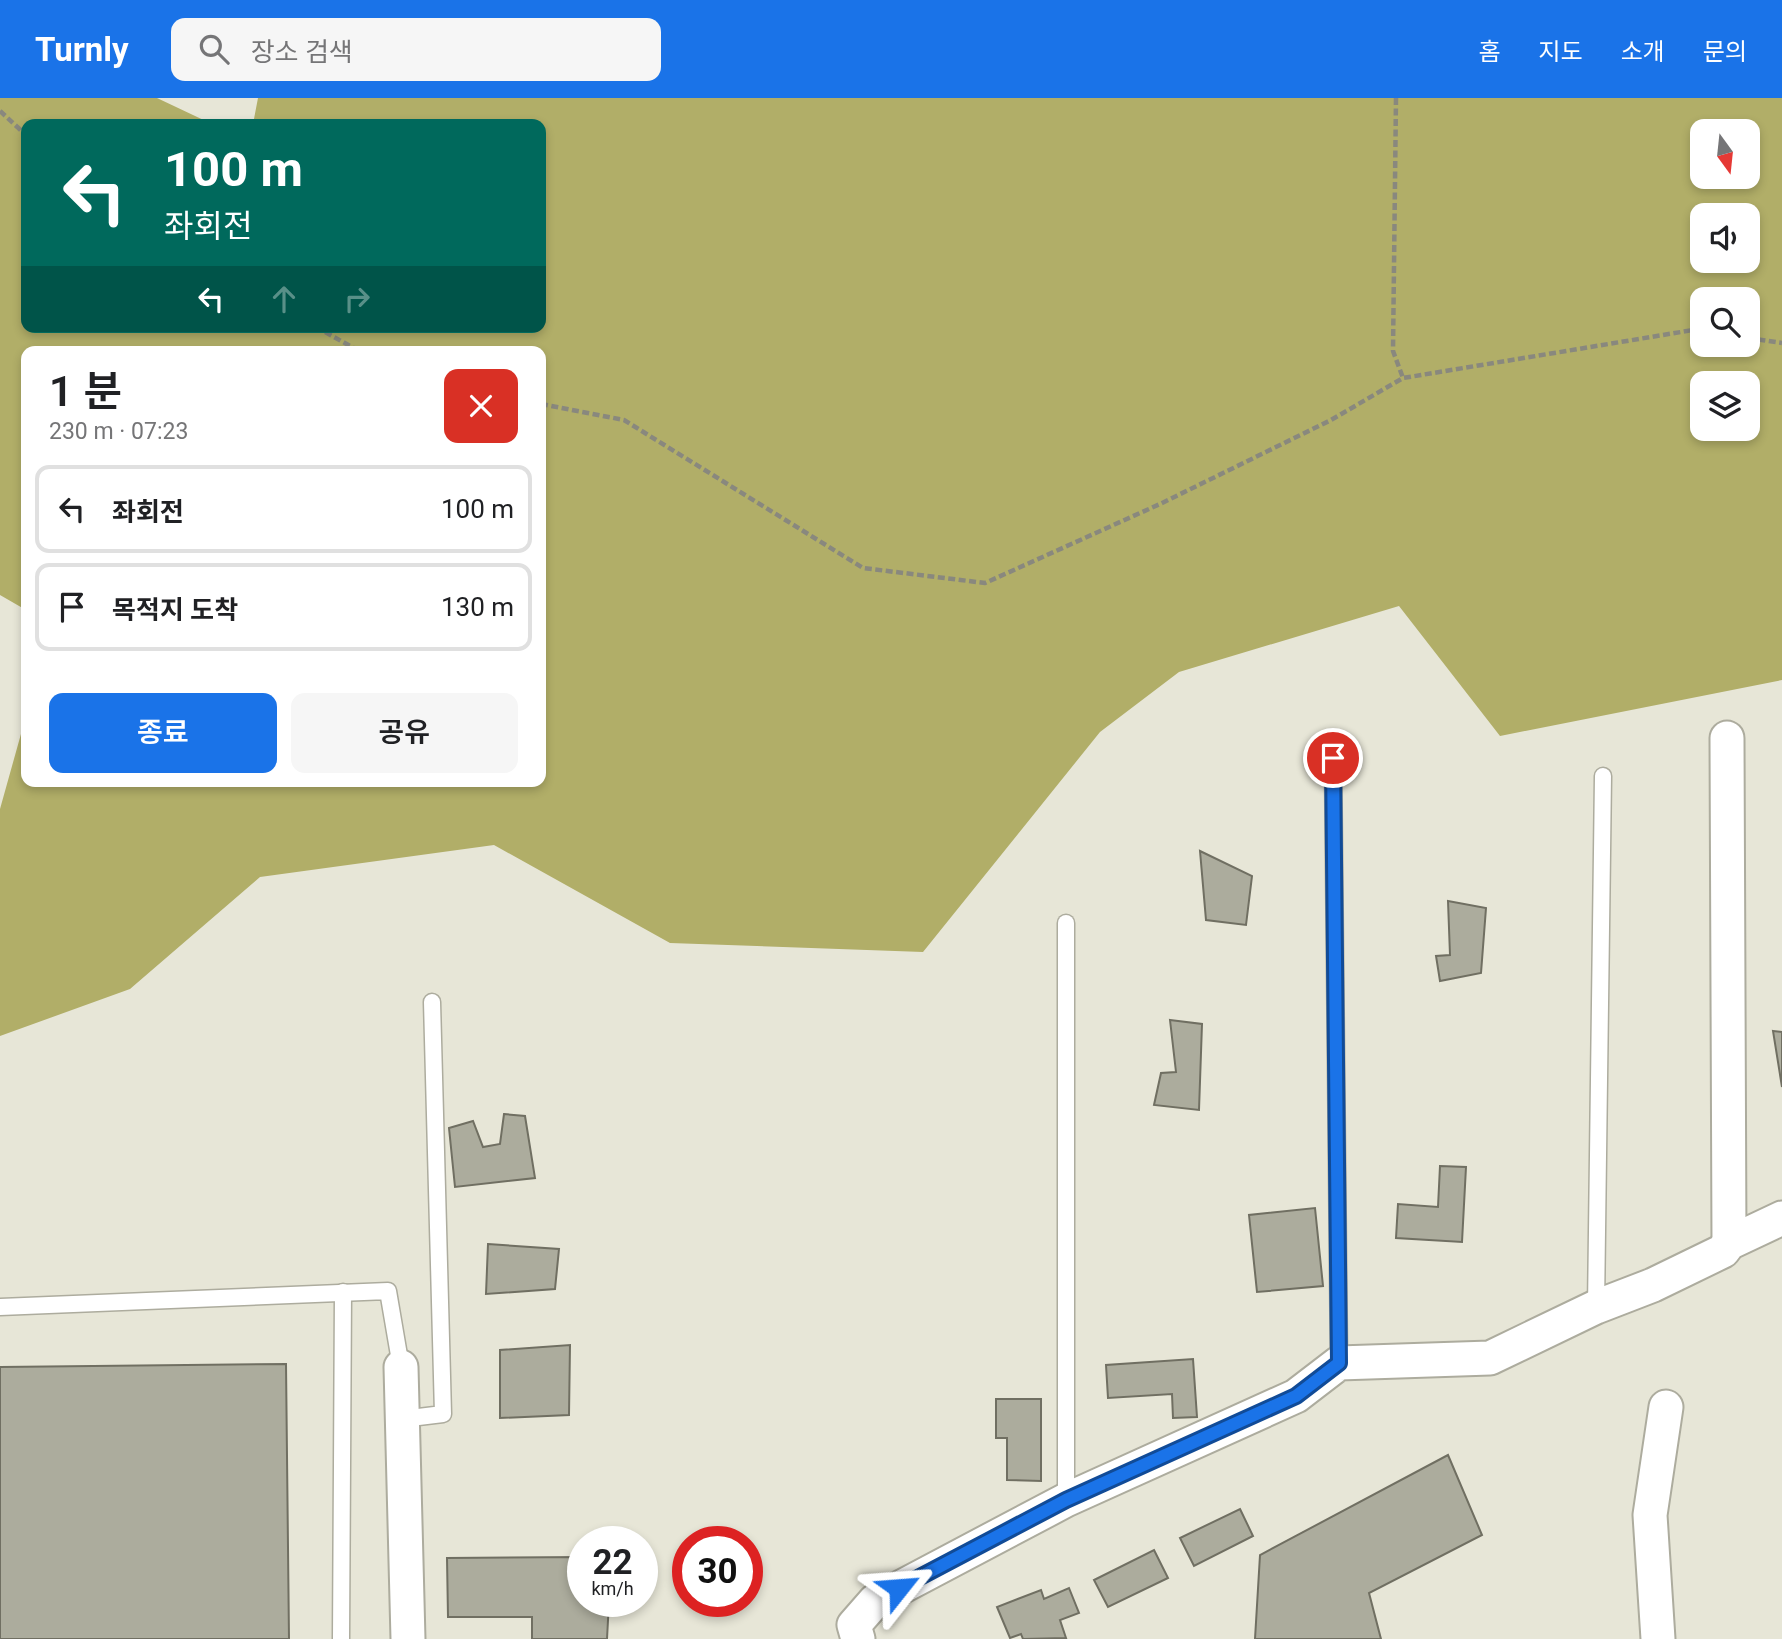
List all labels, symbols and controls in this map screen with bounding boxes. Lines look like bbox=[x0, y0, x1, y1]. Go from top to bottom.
search box bbox=[171, 18, 661, 81]
text: Turnly bbox=[35, 30, 129, 69]
icon: search bbox=[195, 30, 233, 68]
text: 장소 검색 bbox=[251, 37, 353, 67]
text: 홈 bbox=[1478, 38, 1500, 66]
text: 지도 bbox=[1538, 38, 1583, 66]
text: 소개 bbox=[1621, 38, 1665, 66]
text: 문의 bbox=[1703, 38, 1747, 66]
north arrow bbox=[1690, 119, 1760, 189]
map controls bbox=[1690, 119, 1760, 441]
text: 100 m bbox=[164, 141, 303, 198]
icon: left bbox=[49, 147, 140, 238]
button: sound bbox=[1690, 203, 1760, 273]
text: 좌회전 bbox=[164, 207, 252, 245]
icon: left bbox=[192, 280, 230, 318]
icon: ahead bbox=[265, 280, 303, 318]
icon: right bbox=[338, 280, 376, 318]
button: search bbox=[1690, 287, 1760, 357]
text: 1 분 bbox=[49, 367, 122, 416]
button: close bbox=[444, 369, 518, 443]
button: layers bbox=[1690, 371, 1760, 441]
text: 230 m · 07:23 bbox=[49, 418, 188, 445]
icon: left bbox=[53, 490, 91, 528]
text: 100 m bbox=[441, 494, 514, 524]
text: 좌회전 bbox=[112, 497, 184, 527]
icon: arrive bbox=[53, 588, 91, 626]
text: 130 m bbox=[441, 592, 514, 622]
text: 목적지 도착 bbox=[112, 595, 238, 625]
button: 종료 bbox=[49, 693, 277, 773]
button: 공유 bbox=[291, 693, 518, 773]
pin bbox=[1303, 728, 1363, 788]
icon: arrive bbox=[1314, 739, 1352, 777]
speed limit sign: 30 bbox=[672, 1526, 763, 1617]
text: 22 bbox=[592, 1542, 633, 1583]
position arrow bbox=[862, 1551, 936, 1625]
text: km/h bbox=[591, 1578, 634, 1599]

